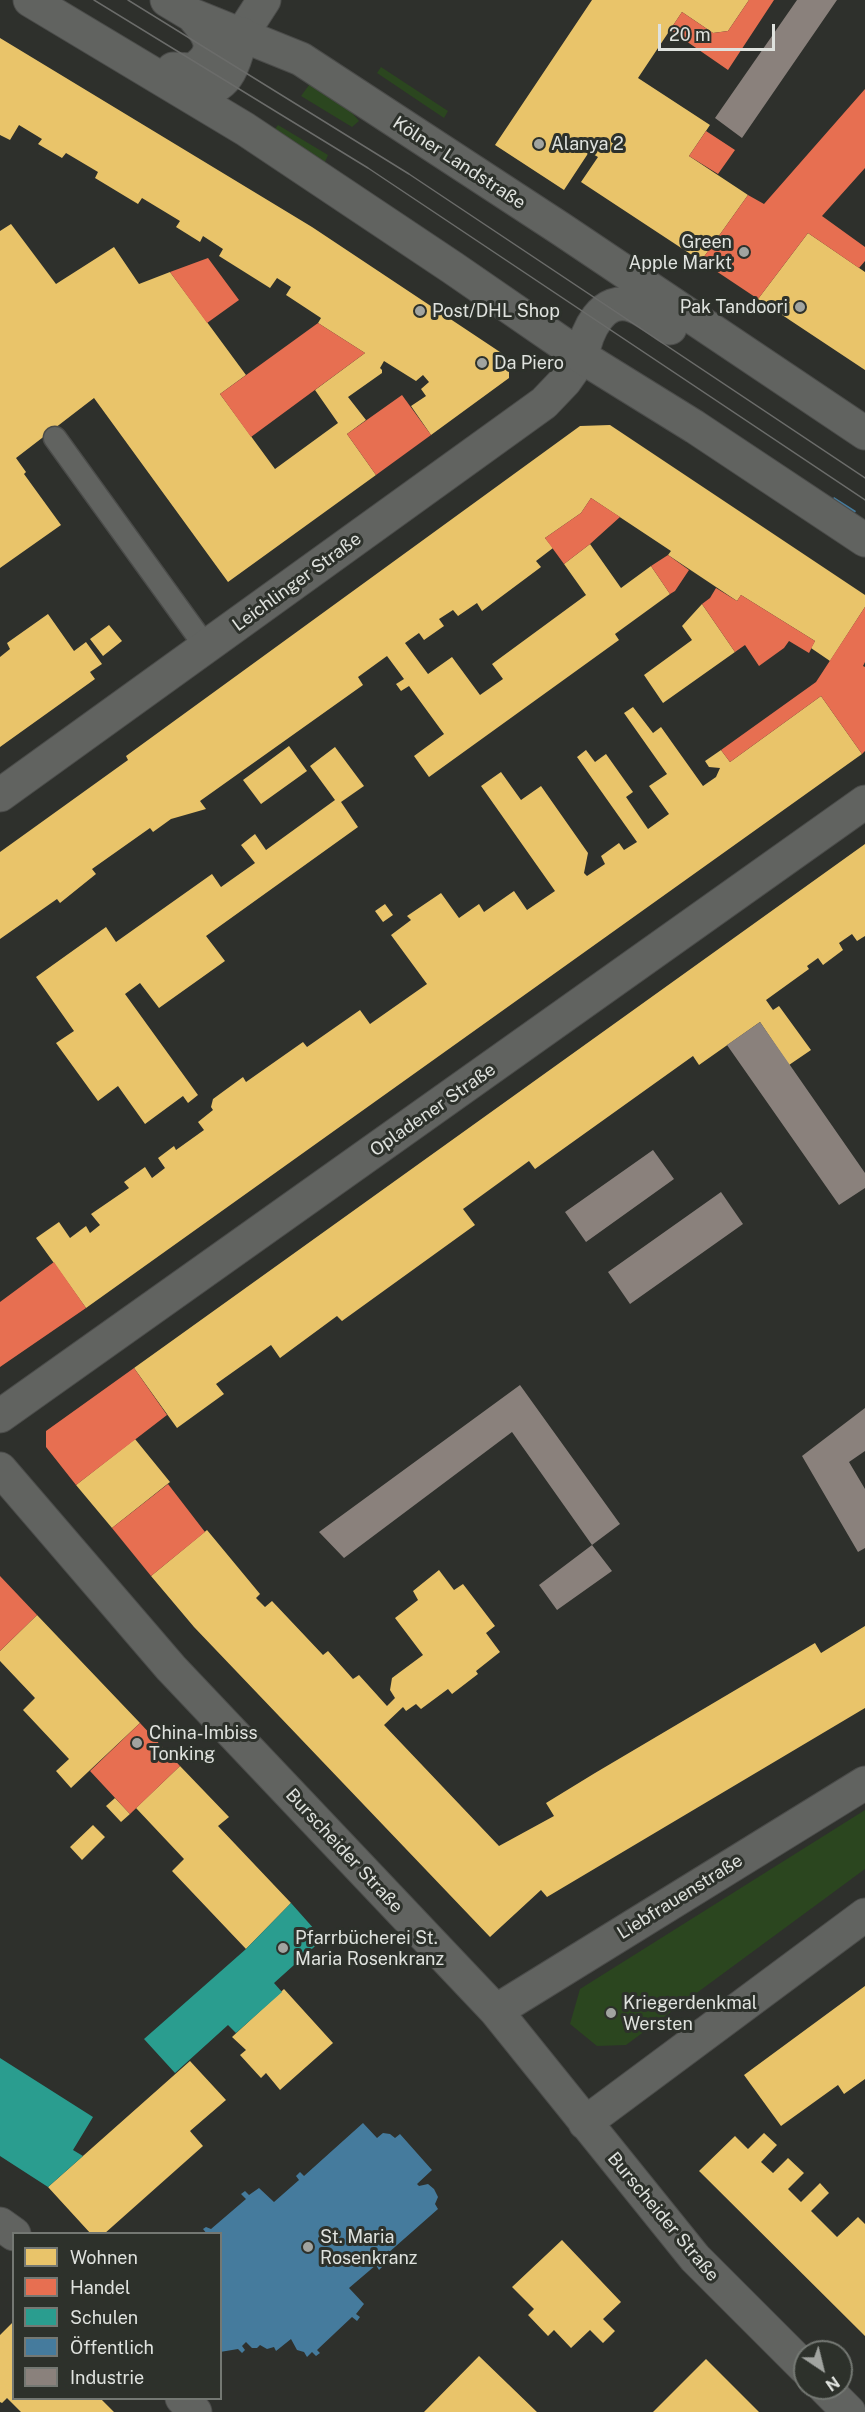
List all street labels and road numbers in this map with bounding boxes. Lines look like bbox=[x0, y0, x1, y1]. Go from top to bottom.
street label: Kölner Landstraße bbox=[389, 112, 529, 214]
street label: Leichlinger Straße bbox=[228, 528, 366, 636]
street label: Opladener Straße bbox=[366, 1059, 500, 1161]
street label: Burscheider Straße bbox=[281, 1784, 407, 1918]
street label: Liebfrauenstraße bbox=[613, 1850, 747, 1944]
street label: Burscheider Straße bbox=[603, 2148, 723, 2286]

